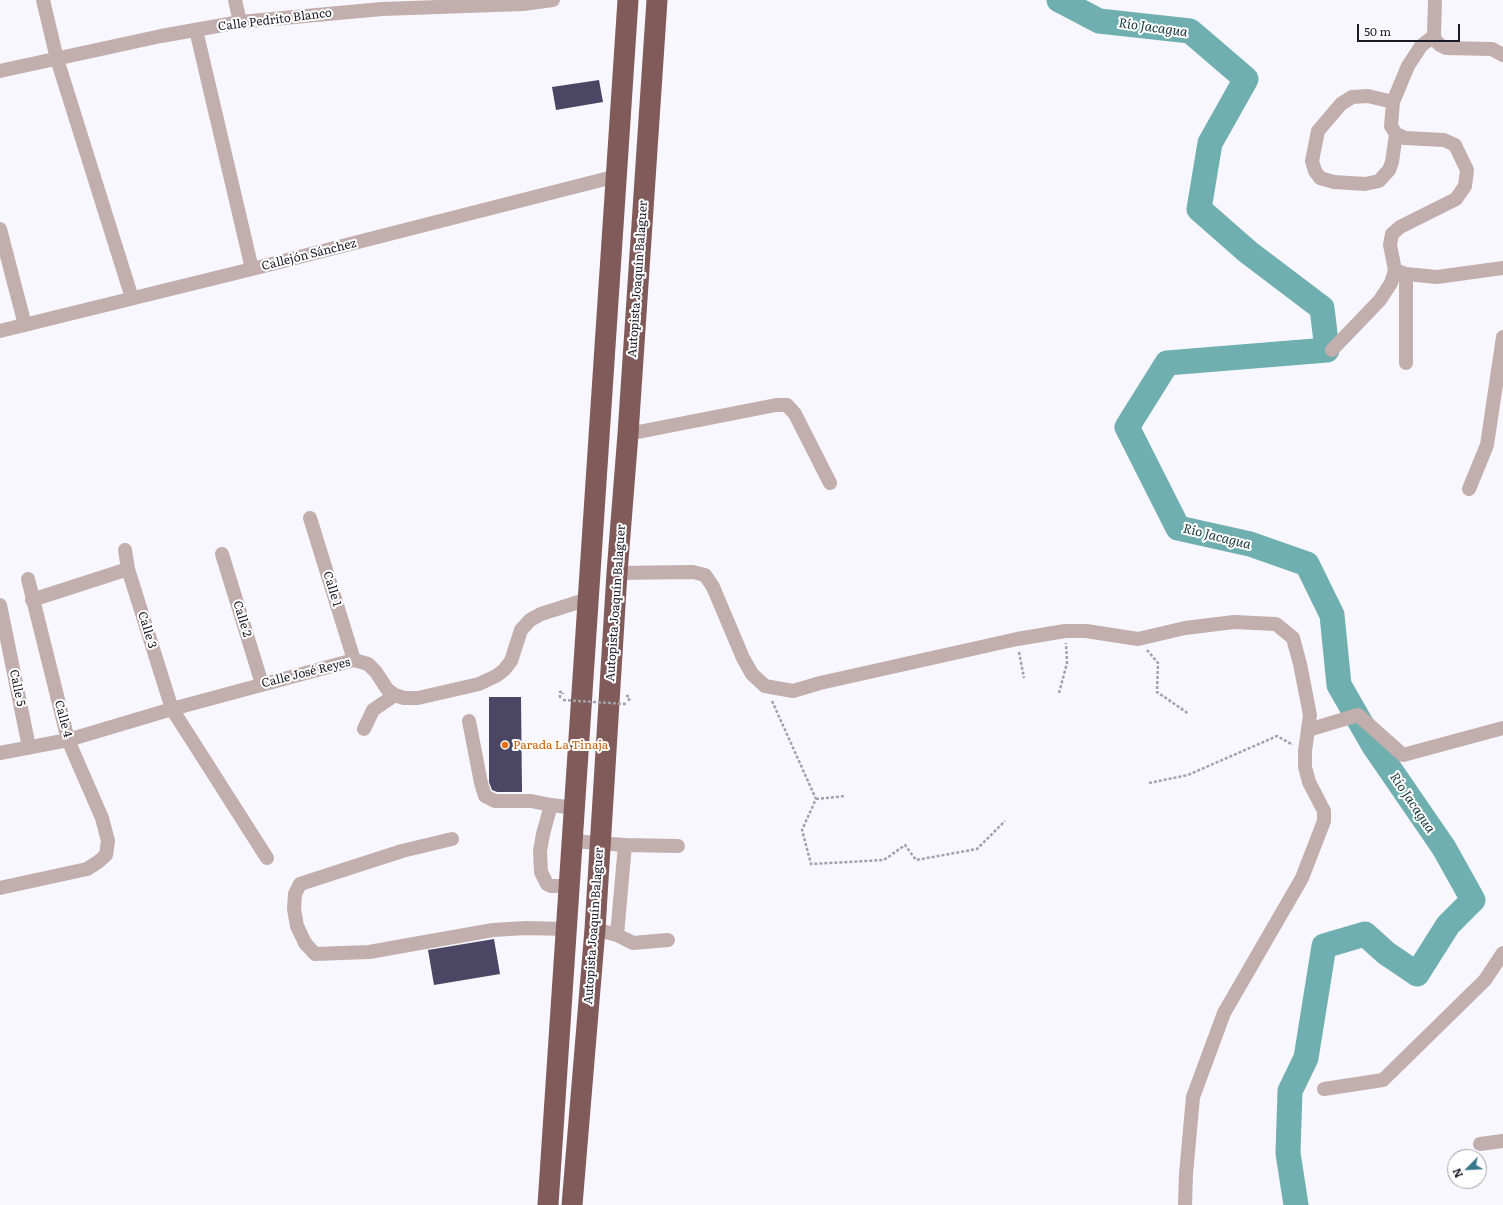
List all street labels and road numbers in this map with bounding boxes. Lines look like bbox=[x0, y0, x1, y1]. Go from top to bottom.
street label: Calle Pedrito Blanco bbox=[217, 6, 333, 34]
street label: Autopista Joaquín Balaguer bbox=[625, 200, 651, 358]
street label: Callejón Sánchez bbox=[260, 236, 358, 274]
street label: Autopista Joaquín Balaguer bbox=[603, 524, 629, 682]
street label: Calle 1 bbox=[320, 570, 344, 608]
street label: Calle 2 bbox=[230, 599, 254, 639]
street label: Calle 3 bbox=[135, 610, 159, 650]
street label: Calle José Reyes bbox=[260, 655, 352, 691]
street label: Calle 5 bbox=[6, 668, 28, 708]
street label: Calle 4 bbox=[51, 699, 75, 739]
street label: Autopista Joaquín Balaguer bbox=[581, 847, 607, 1005]

